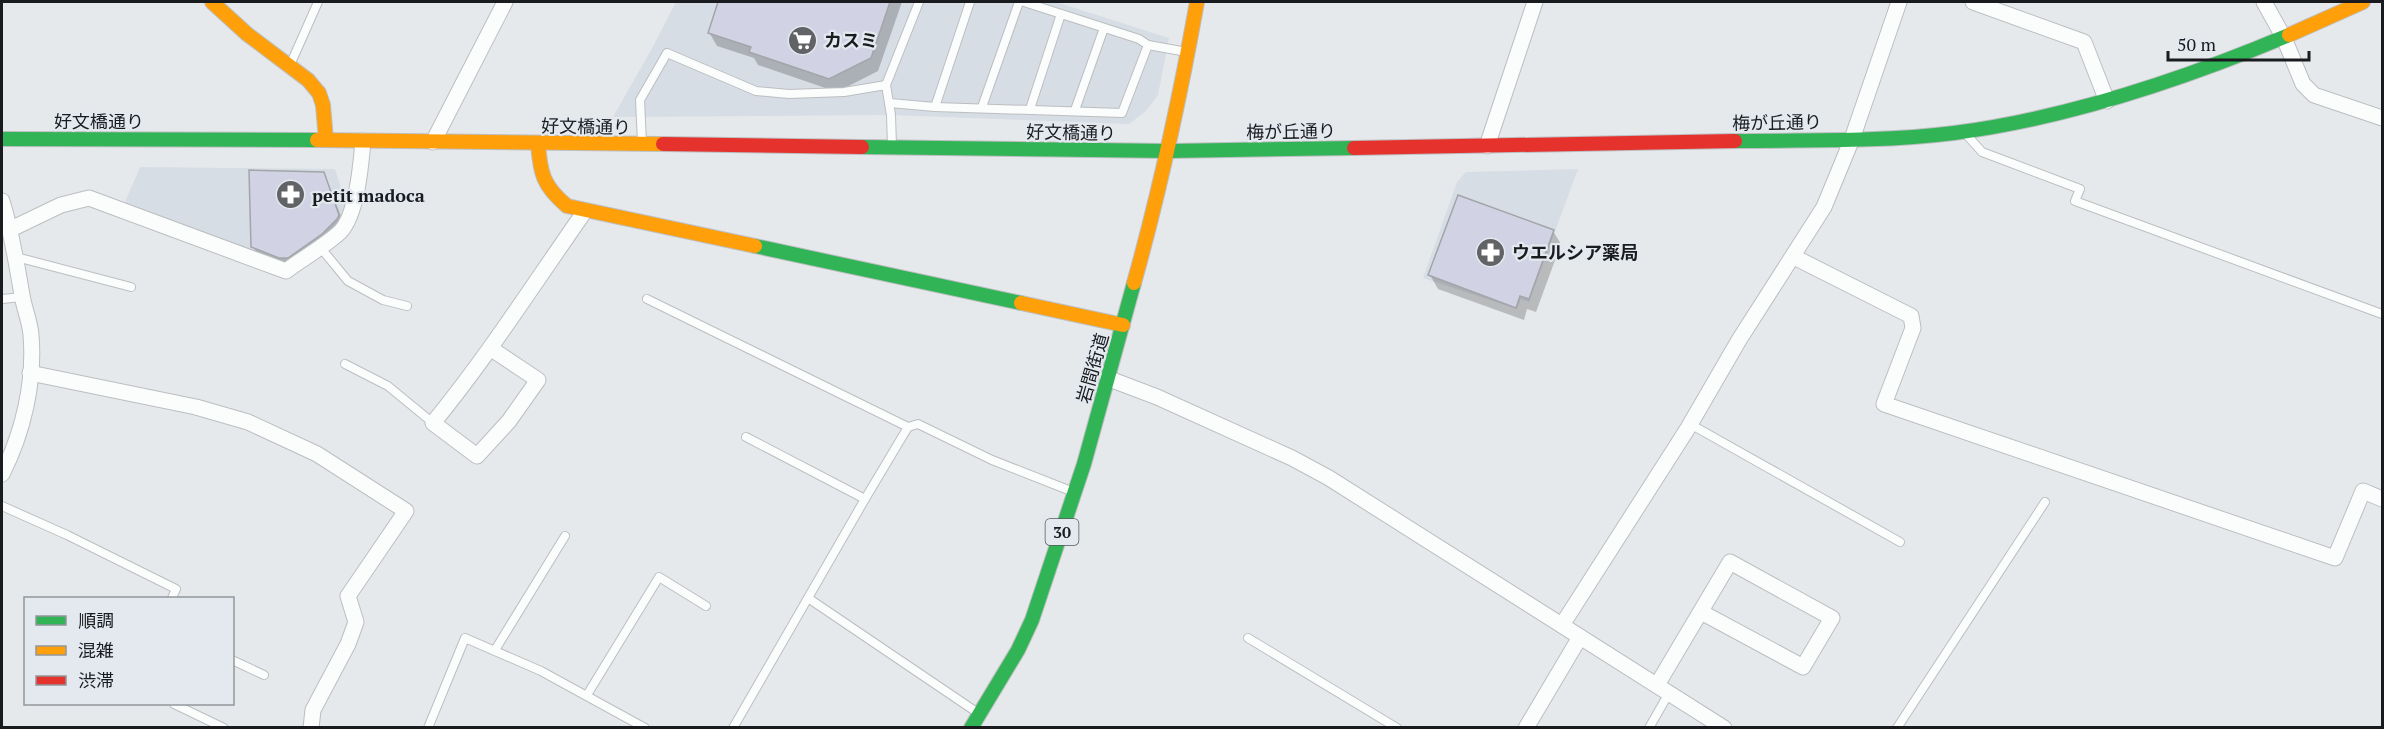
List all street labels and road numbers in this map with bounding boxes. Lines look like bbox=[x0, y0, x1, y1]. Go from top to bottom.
street label: 好文橋通り bbox=[54, 109, 144, 133]
street label: 梅が丘通り bbox=[1732, 109, 1822, 135]
street label: 好文橋通り bbox=[541, 113, 631, 139]
street label: 梅が丘通り bbox=[1246, 118, 1336, 144]
street label: 好文橋通り bbox=[1026, 119, 1116, 145]
street label: 岩間街道 bbox=[1071, 330, 1113, 406]
road number: 30 bbox=[1046, 519, 1078, 545]

